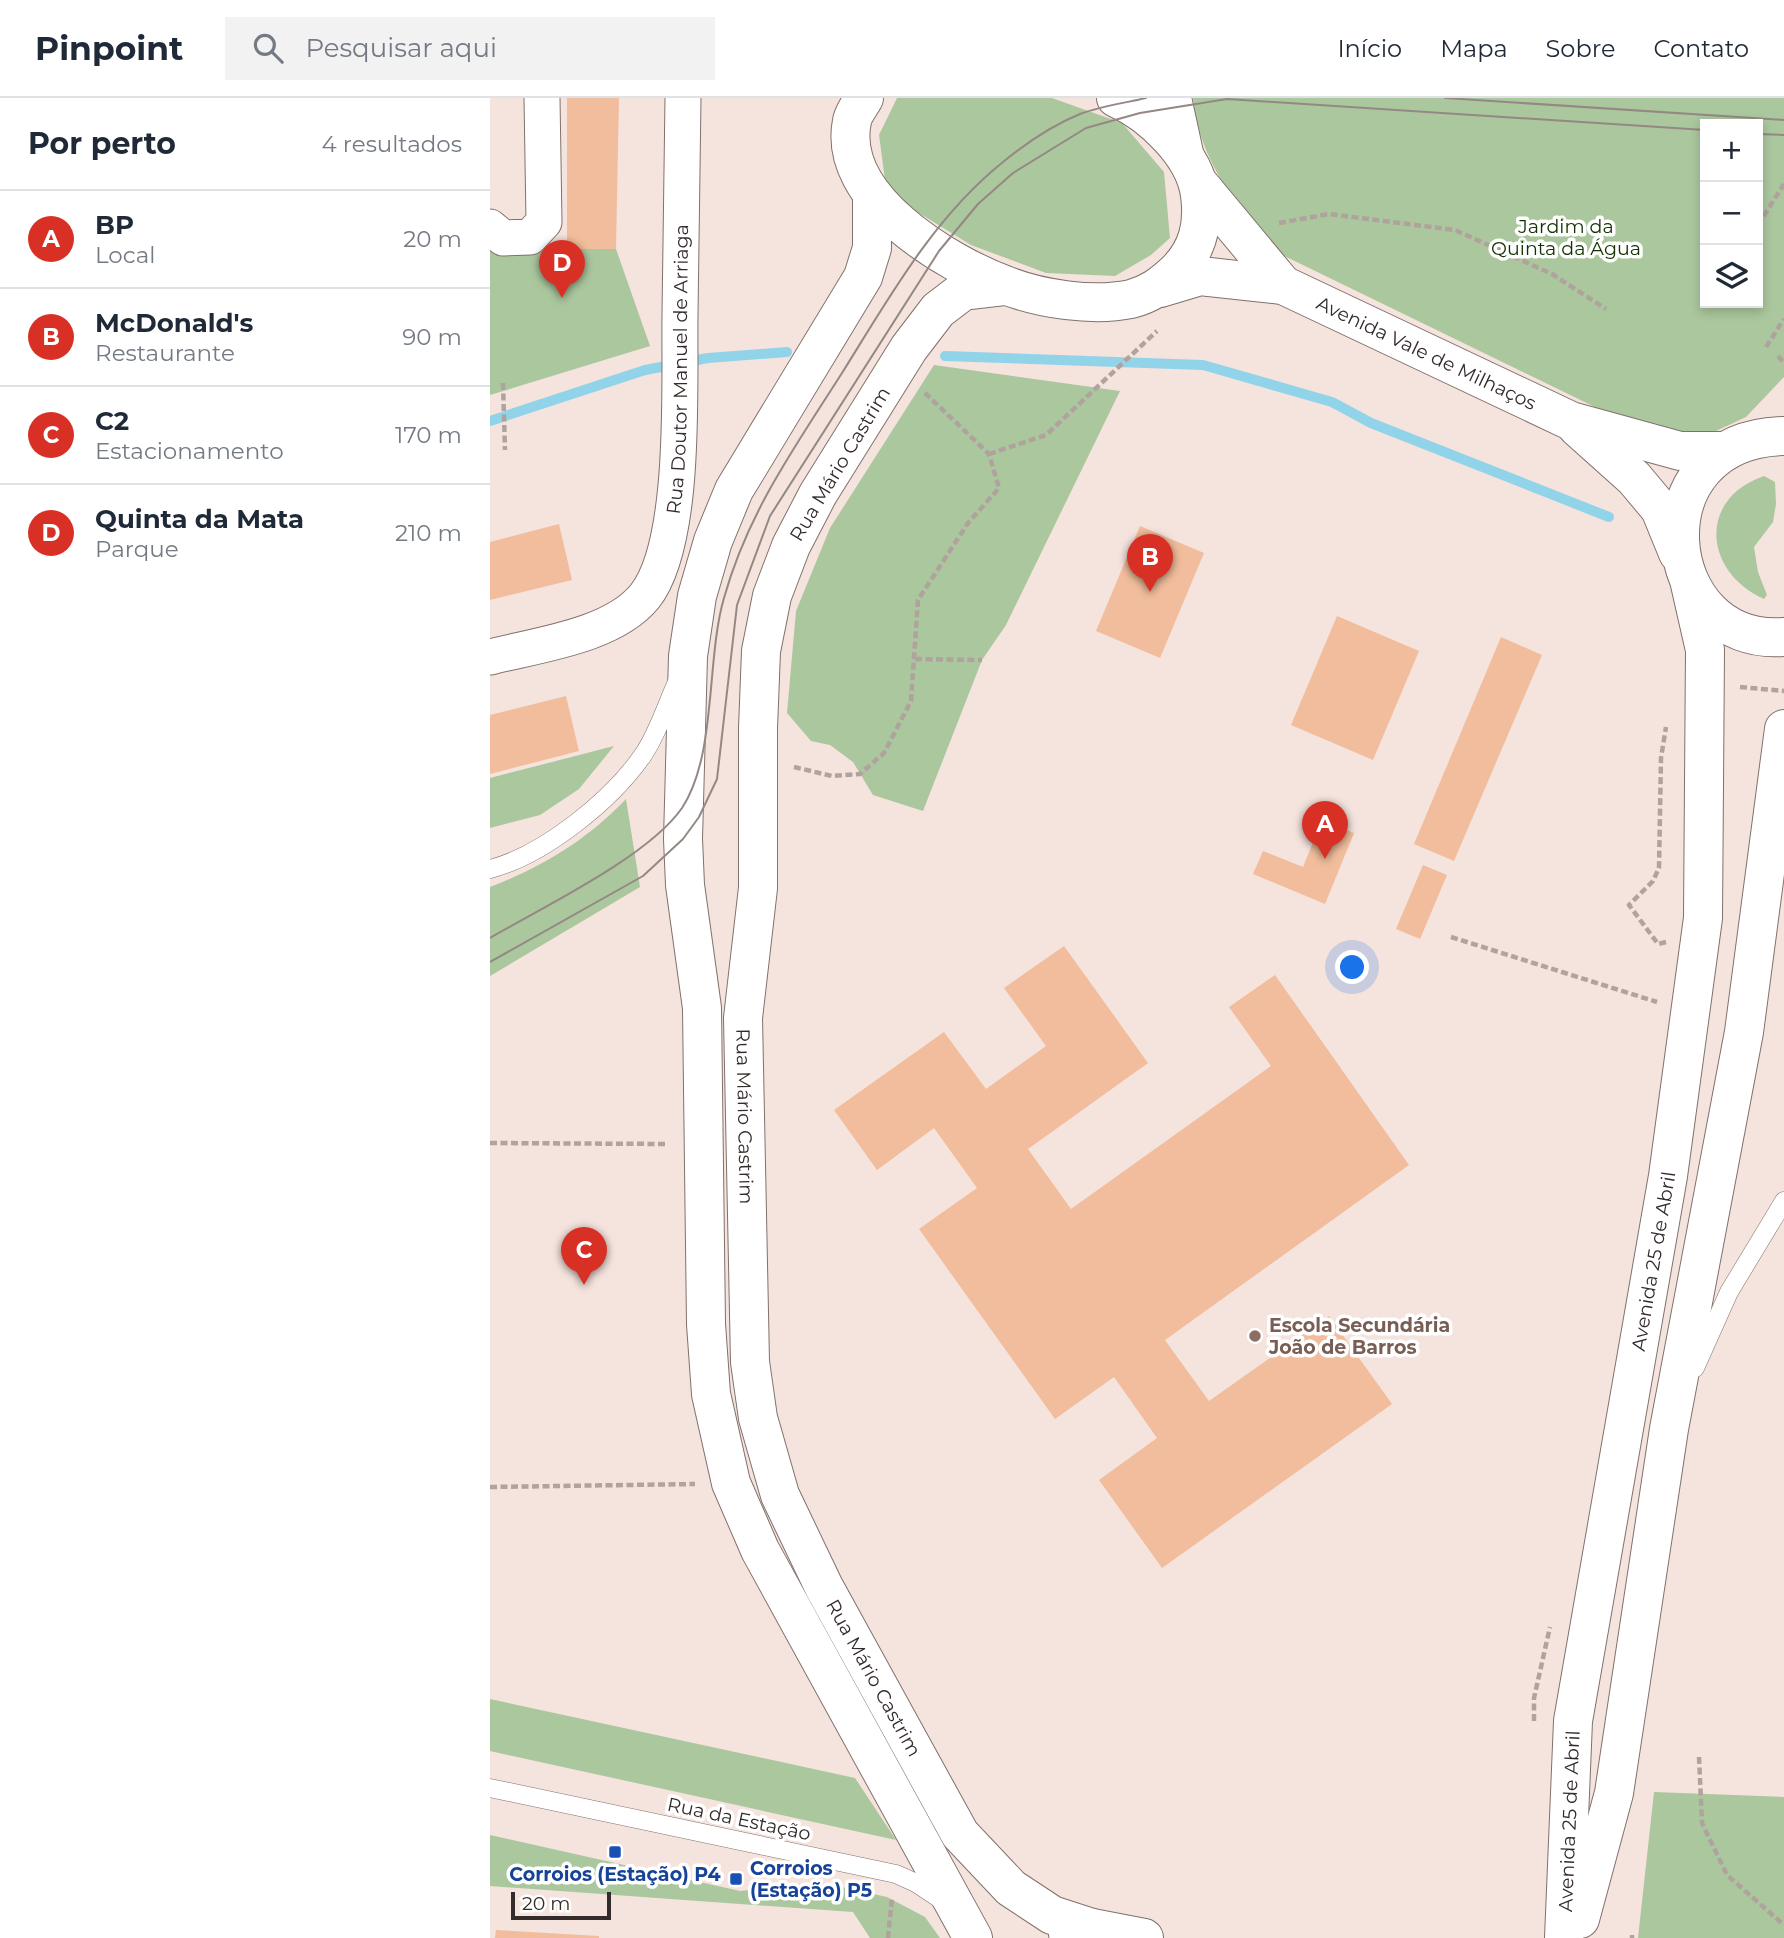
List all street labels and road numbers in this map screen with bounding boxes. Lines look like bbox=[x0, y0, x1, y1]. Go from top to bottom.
street label: Rua Doutor Manuel de Arriaga bbox=[661, 224, 693, 515]
street label: Avenida Vale de Milhaços bbox=[1313, 291, 1540, 414]
street label: Rua Mário Castrim bbox=[785, 383, 895, 545]
street label: Rua Mário Castrim bbox=[732, 1028, 758, 1205]
street label: Avenida 25 de Abril bbox=[1626, 1170, 1680, 1353]
street label: Rua Mário Castrim bbox=[821, 1595, 927, 1760]
street label: Avenida 25 de Abril bbox=[1554, 1730, 1584, 1912]
street label: Rua da Estação bbox=[665, 1793, 813, 1845]

